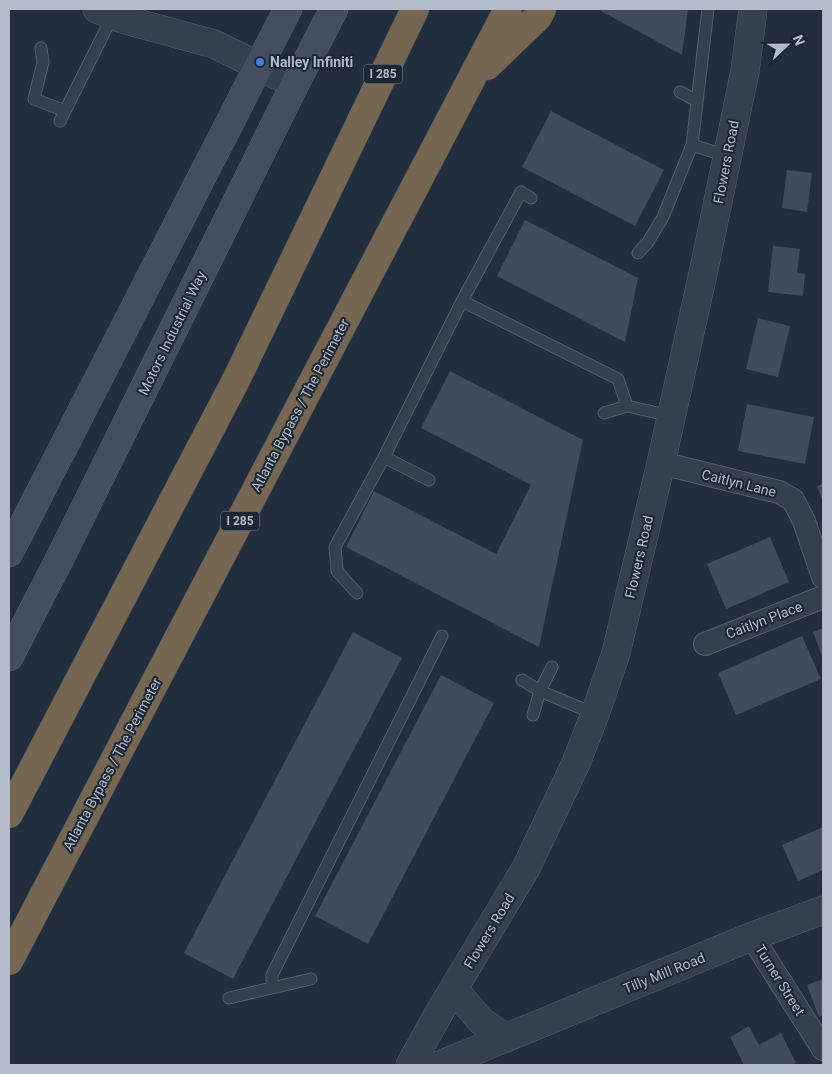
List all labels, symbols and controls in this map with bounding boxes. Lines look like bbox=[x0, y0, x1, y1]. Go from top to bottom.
north arrow bbox=[762, 20, 812, 70]
text: N bbox=[790, 33, 808, 48]
place label: Nalley Infiniti bbox=[270, 54, 353, 70]
marker: Nalley Infiniti bbox=[254, 56, 266, 68]
road number: I 285 bbox=[364, 64, 402, 84]
street label: Flowers Road bbox=[710, 119, 742, 205]
street label: Motors Industrial Way bbox=[135, 268, 209, 398]
street label: Atlanta Bypass / The Perimeter bbox=[248, 316, 353, 494]
street label: Caitlyn Lane bbox=[700, 466, 778, 500]
road number: I 285 bbox=[221, 512, 259, 530]
street label: Flowers Road bbox=[622, 514, 656, 600]
street label: Caitlyn Place bbox=[724, 598, 804, 642]
street label: Atlanta Bypass / The Perimeter bbox=[60, 675, 165, 853]
street label: Flowers Road bbox=[460, 891, 518, 971]
street label: Turner Street bbox=[752, 942, 808, 1019]
street label: Tilly Mill Road bbox=[621, 949, 707, 997]

